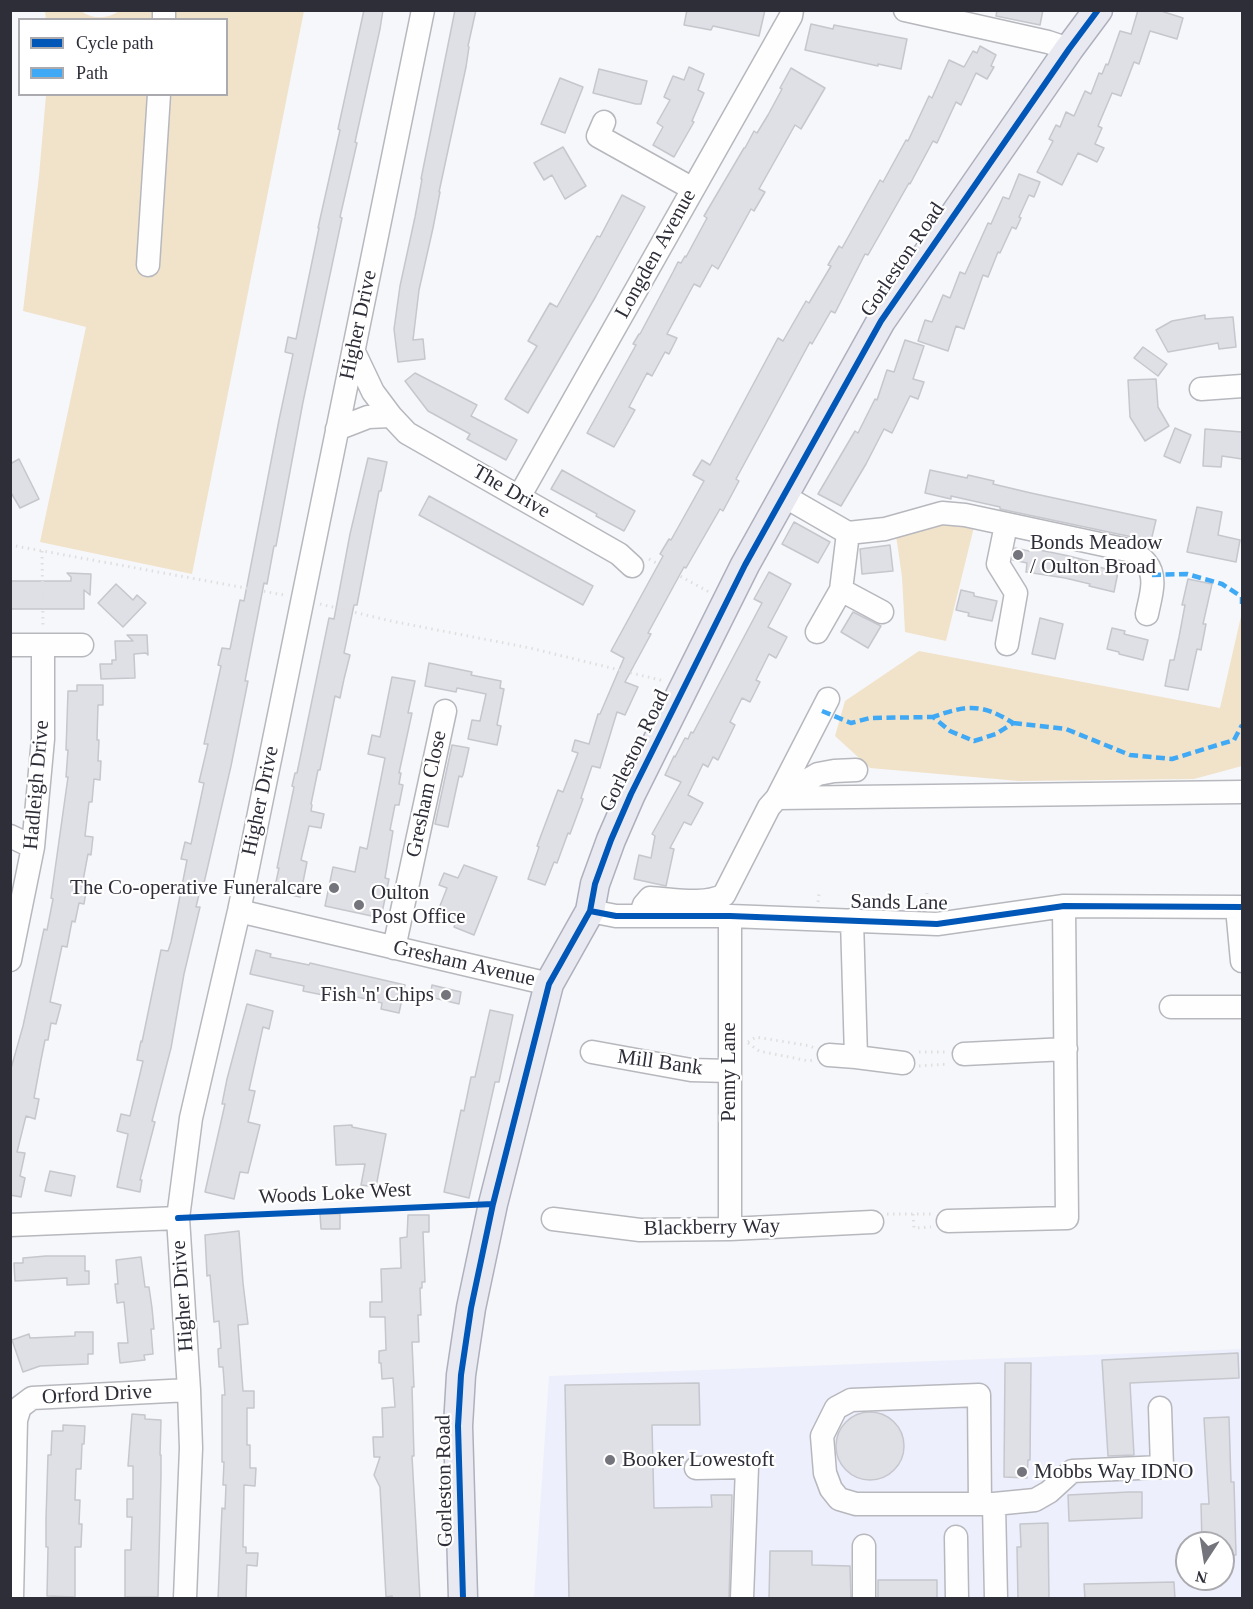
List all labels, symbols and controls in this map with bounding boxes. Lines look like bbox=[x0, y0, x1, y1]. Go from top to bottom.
legend bbox=[18, 18, 228, 96]
text: Cycle path bbox=[76, 33, 153, 53]
text: Path bbox=[76, 63, 108, 83]
street label: Longden Avenue bbox=[610, 185, 702, 323]
street label: Gorleston Road bbox=[856, 198, 950, 322]
street label: Higher Drive bbox=[335, 268, 383, 382]
street label: The Drive bbox=[468, 460, 554, 524]
place label: Bonds Meadow / Oulton Broad bbox=[1030, 530, 1162, 580]
marker: Bonds Meadow / Oulton Broad bbox=[1011, 548, 1025, 562]
street label: Gorleston Road bbox=[595, 686, 675, 816]
street label: Hadleigh Drive bbox=[19, 719, 55, 851]
street label: Gresham Close bbox=[401, 728, 453, 860]
street label: Higher Drive bbox=[237, 744, 285, 858]
place label: The Co-operative Funeralcare bbox=[70, 875, 322, 901]
place label: Oulton Post Office bbox=[371, 880, 466, 930]
marker: The Co-operative Funeralcare bbox=[327, 881, 341, 895]
street label: Sands Lane bbox=[850, 890, 948, 916]
marker: Oulton Post Office bbox=[352, 898, 366, 912]
street label: Gresham Avenue bbox=[391, 935, 537, 993]
place label: Fish 'n' Chips bbox=[320, 982, 434, 1008]
marker: Fish 'n' Chips bbox=[439, 988, 453, 1002]
street label: Penny Lane bbox=[716, 1022, 742, 1122]
street label: Mill Bank bbox=[616, 1045, 704, 1081]
street label: Woods Loke West bbox=[258, 1177, 412, 1211]
street label: Blackberry Way bbox=[644, 1214, 780, 1242]
street label: Higher Drive bbox=[167, 1240, 199, 1352]
street label: Orford Drive bbox=[41, 1380, 153, 1410]
street label: Gorleston Road bbox=[431, 1415, 459, 1547]
place label: Booker Lowestoft bbox=[622, 1447, 774, 1473]
marker: Booker Lowestoft bbox=[603, 1453, 617, 1467]
place label: Mobbs Way IDNO bbox=[1034, 1459, 1193, 1485]
marker: Mobbs Way IDNO bbox=[1015, 1465, 1029, 1479]
north arrow bbox=[1175, 1531, 1235, 1591]
text: N bbox=[1194, 1568, 1209, 1587]

